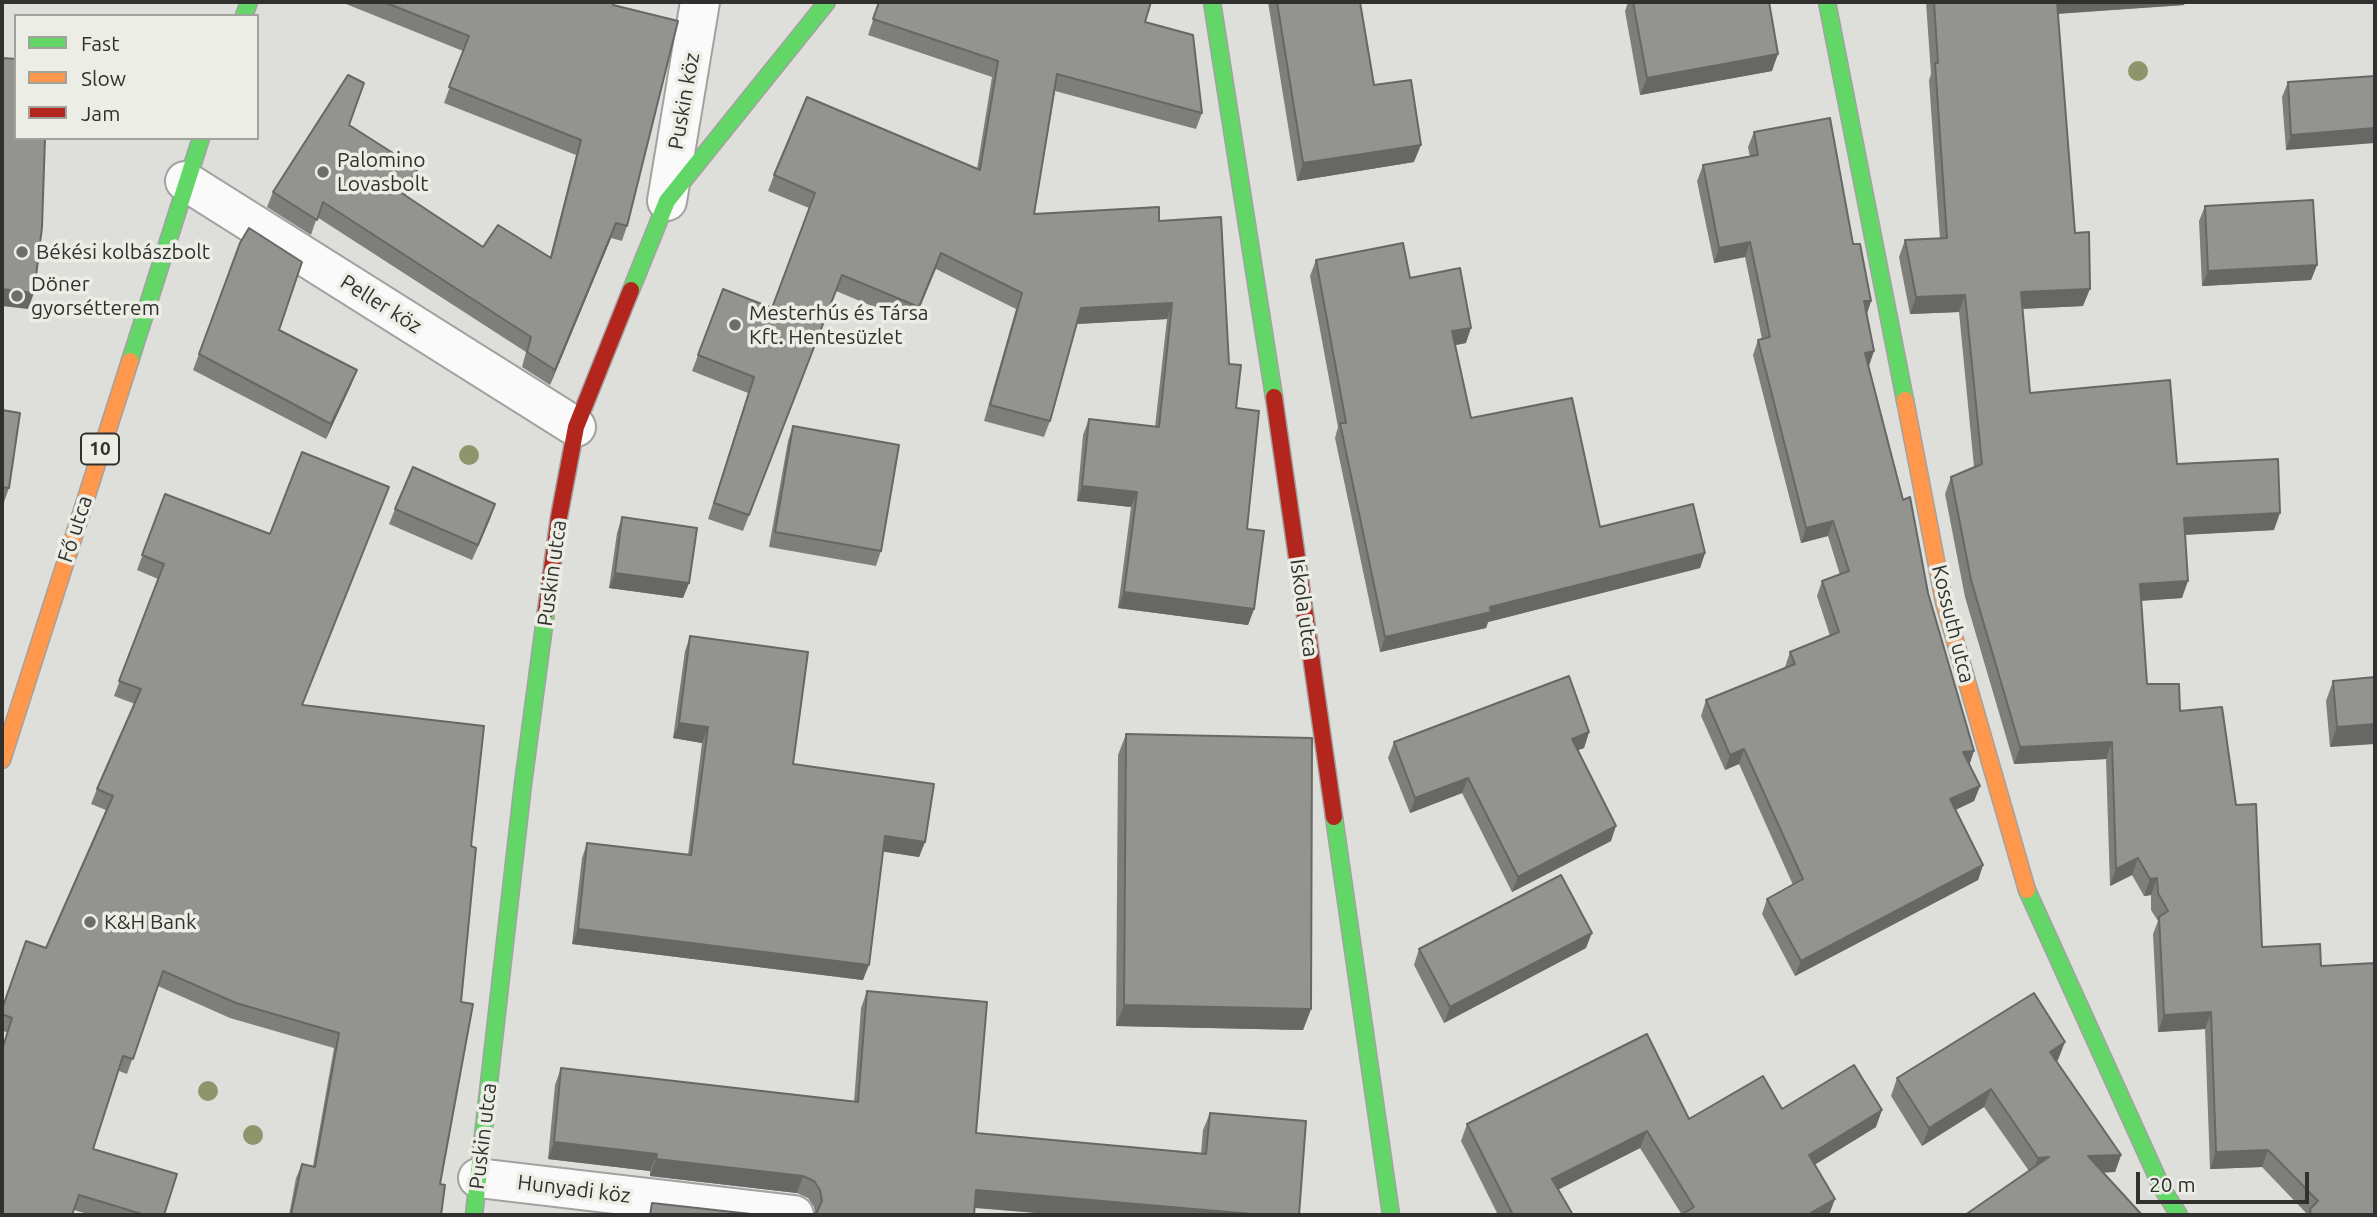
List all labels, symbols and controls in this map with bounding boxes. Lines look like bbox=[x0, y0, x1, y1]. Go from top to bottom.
legend bbox=[14, 14, 259, 140]
text: Fast bbox=[81, 31, 119, 55]
street label: Puskin köz bbox=[663, 51, 705, 151]
text: Slow bbox=[81, 66, 126, 90]
text: Jam bbox=[81, 101, 120, 125]
place label: Palomino Lovasbolt bbox=[337, 147, 428, 197]
marker: Palomino Lovasbolt bbox=[315, 164, 331, 180]
place label: Békési kolbászbolt bbox=[36, 239, 210, 265]
marker: Békési kolbászbolt bbox=[14, 244, 30, 260]
street label: Peller köz bbox=[336, 269, 426, 339]
place label: Döner gyorsétterem bbox=[31, 271, 160, 321]
marker: Döner gyorsétterem bbox=[9, 288, 25, 304]
place label: Mesterhús és Társa Kft. Hentesüzlet bbox=[749, 300, 929, 350]
marker: Mesterhús és Társa Kft. Hentesüzlet bbox=[727, 317, 743, 333]
road number: 10 bbox=[81, 433, 119, 464]
street label: Fő utca bbox=[52, 492, 98, 566]
street label: Puskin utca bbox=[532, 518, 572, 628]
street label: Iskola utca bbox=[1285, 557, 1323, 659]
street label: Kossuth utca bbox=[1926, 562, 1980, 686]
place label: K&H Bank bbox=[104, 909, 197, 935]
marker: K&H Bank bbox=[82, 914, 98, 930]
street label: Puskin utca bbox=[464, 1081, 502, 1191]
scale bar bbox=[2139, 1158, 2312, 1202]
street label: Hunyadi köz bbox=[516, 1170, 632, 1208]
text: 20 m bbox=[2149, 1172, 2196, 1196]

